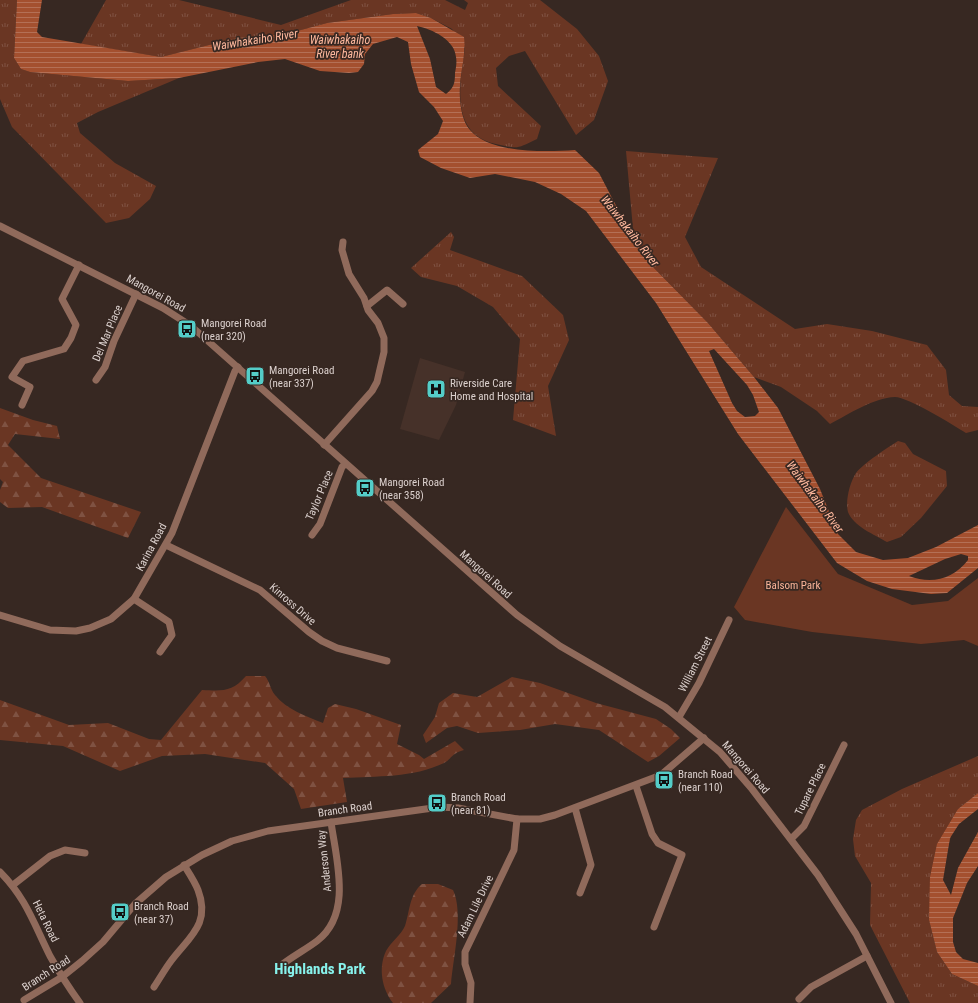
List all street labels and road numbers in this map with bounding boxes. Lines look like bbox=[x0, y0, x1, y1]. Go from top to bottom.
street label: Mangorei Road bbox=[124, 272, 188, 315]
street label: Del Mar Place bbox=[90, 303, 125, 363]
street label: Taylor Place bbox=[303, 468, 336, 522]
street label: Karina Road bbox=[133, 521, 169, 573]
street label: Mangorei Road bbox=[457, 548, 514, 601]
street label: Kinross Drive bbox=[267, 581, 318, 628]
street label: William Street bbox=[676, 634, 715, 694]
street label: Mangorei Road bbox=[719, 738, 772, 796]
street label: Tupare Place bbox=[792, 761, 829, 817]
street label: Branch Road bbox=[317, 799, 373, 820]
street label: Anderson Way bbox=[315, 829, 334, 892]
street label: Adam Lile Drive bbox=[455, 873, 496, 940]
street label: Heta Road bbox=[30, 898, 61, 944]
street label: Branch Road bbox=[20, 953, 73, 994]

